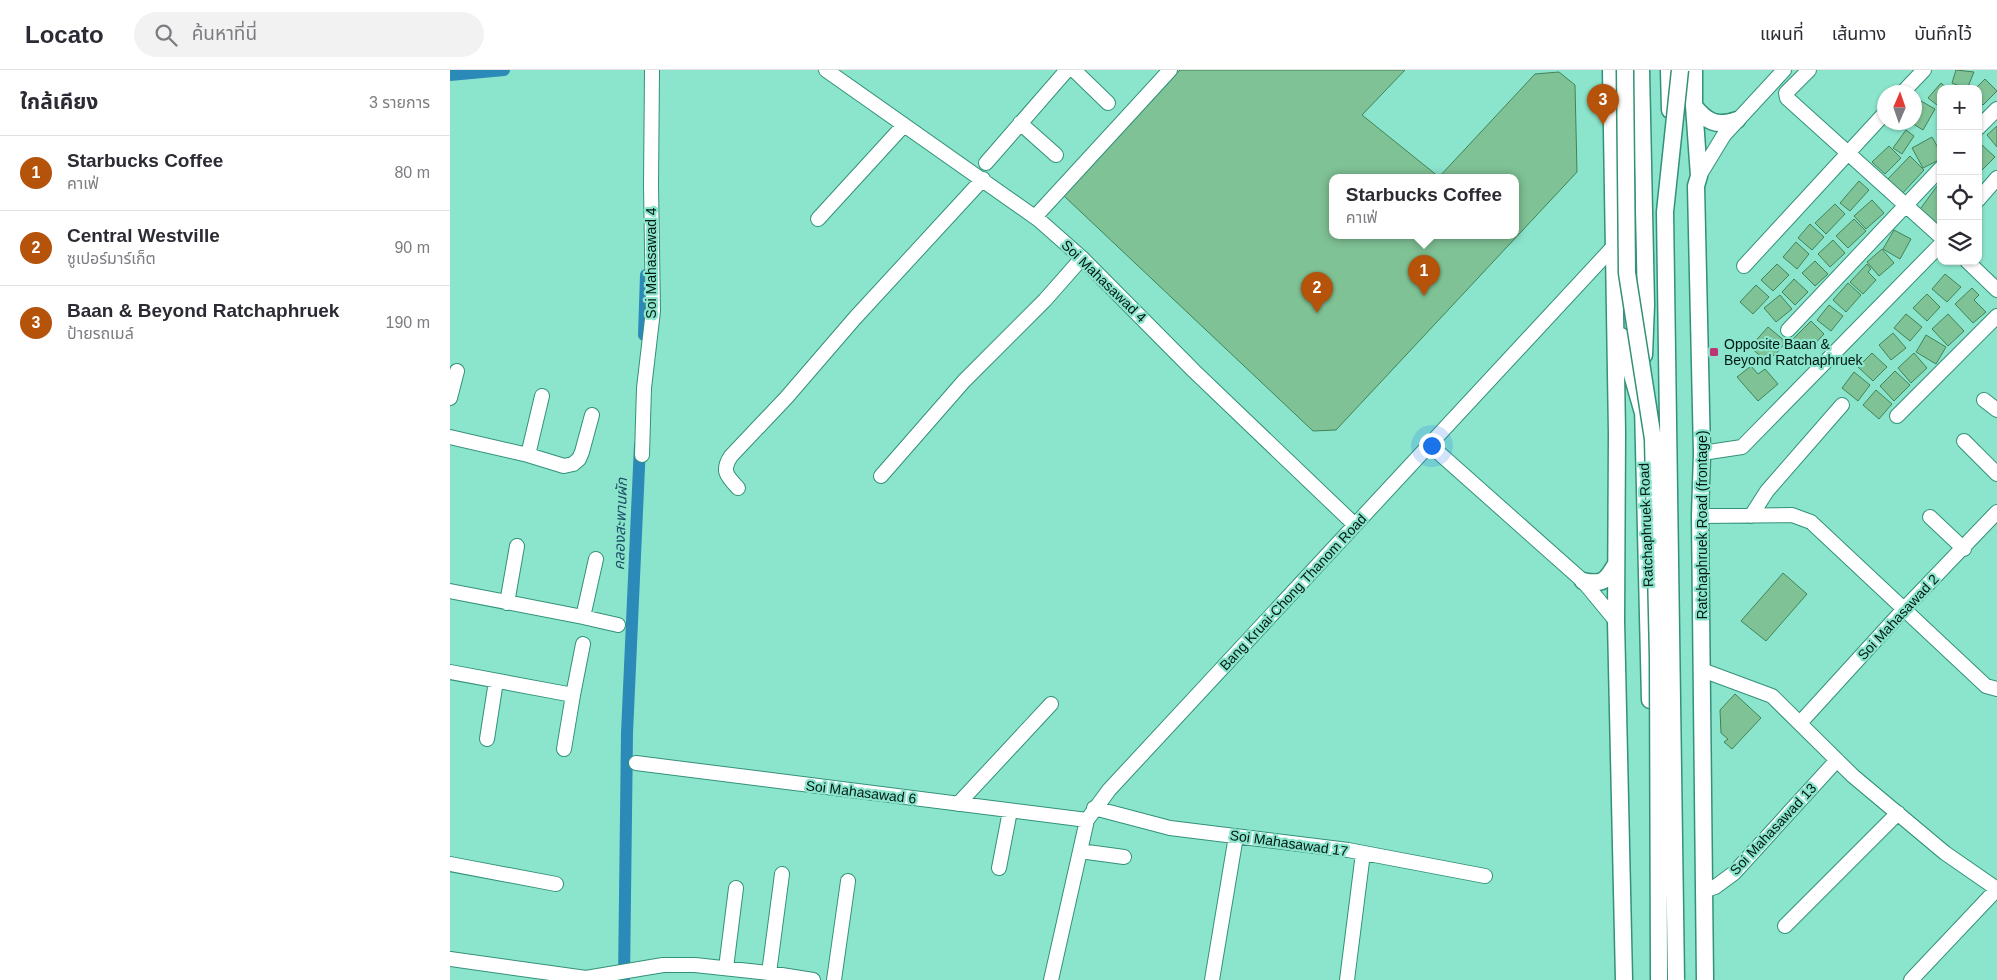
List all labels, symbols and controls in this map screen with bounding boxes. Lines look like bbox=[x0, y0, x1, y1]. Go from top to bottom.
search box bbox=[134, 12, 484, 57]
text: Locato bbox=[25, 21, 104, 48]
icon: search bbox=[152, 21, 180, 49]
text: ค้นหาที่นี่ bbox=[192, 23, 257, 44]
text: แผนที่ bbox=[1760, 24, 1804, 44]
text: เส้นทาง bbox=[1832, 24, 1886, 44]
text: บันทึกไว้ bbox=[1914, 24, 1972, 44]
pin: 3 bbox=[1587, 84, 1619, 125]
north arrow bbox=[1877, 85, 1922, 130]
map controls bbox=[1937, 85, 1982, 265]
button: + bbox=[1937, 85, 1982, 130]
text: ใกล้เคียง bbox=[20, 90, 98, 113]
text: 3 รายการ bbox=[369, 94, 430, 111]
button: − bbox=[1937, 130, 1982, 175]
text: Starbucks Coffee bbox=[67, 150, 223, 171]
text: 1 bbox=[32, 164, 40, 181]
text: 80 m bbox=[394, 164, 430, 181]
popup bbox=[1329, 174, 1519, 239]
text: คาเฟ่ bbox=[67, 175, 99, 192]
button: locate bbox=[1937, 175, 1982, 220]
text: Starbucks Coffee bbox=[1346, 184, 1502, 205]
street label: Soi Mahasawad 4 bbox=[643, 207, 659, 319]
text: คาเฟ่ bbox=[1346, 209, 1378, 226]
button: layers bbox=[1937, 220, 1982, 265]
text: Central Westville bbox=[67, 225, 220, 246]
street label: Soi Mahasawad 4 bbox=[1058, 237, 1150, 326]
text: 2 bbox=[32, 239, 40, 256]
text: 90 m bbox=[394, 239, 430, 256]
text: ซูเปอร์มาร์เก็ต bbox=[67, 250, 156, 267]
pin: 1 bbox=[1408, 255, 1440, 296]
pin: 2 bbox=[1301, 272, 1333, 313]
text: Baan & Beyond Ratchaphruek bbox=[67, 300, 339, 321]
text: 3 bbox=[32, 314, 40, 331]
text: 190 m bbox=[386, 314, 430, 331]
text: ป้ายรถเมล์ bbox=[67, 325, 134, 342]
place label: Opposite Baan & Beyond Ratchaphruek bbox=[1724, 336, 1864, 368]
marker: Opposite Baan & Beyond Ratchaphruek bbox=[1708, 346, 1720, 358]
street label: Ratchaphruek Road (frontage) bbox=[1694, 430, 1710, 620]
your location bbox=[1419, 433, 1445, 459]
street label: Ratchaphruek Road bbox=[1636, 462, 1656, 588]
water label: คลองสะพานผัก bbox=[610, 476, 630, 571]
street label: Bang Kruai-Chong Thanom Road bbox=[1216, 511, 1370, 673]
street label: Soi Mahasawad 2 bbox=[1854, 571, 1942, 663]
street label: Soi Mahasawad 6 bbox=[805, 777, 917, 807]
street label: Soi Mahasawad 13 bbox=[1727, 780, 1820, 878]
street label: Soi Mahasawad 17 bbox=[1229, 827, 1349, 859]

